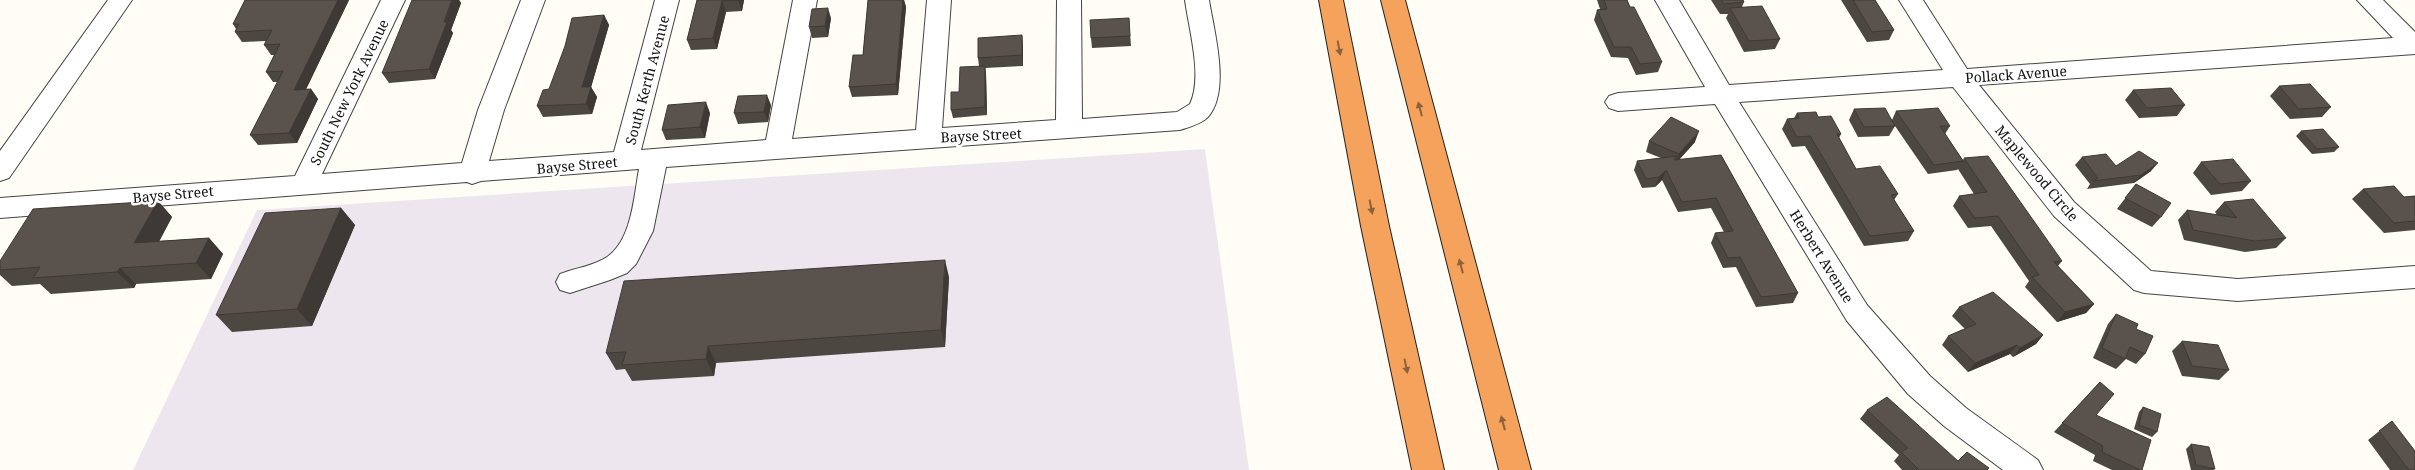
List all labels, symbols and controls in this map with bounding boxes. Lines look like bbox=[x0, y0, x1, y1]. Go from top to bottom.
street label: South Kerth Avenue bbox=[621, 13, 673, 147]
street label: South New York Avenue bbox=[305, 16, 393, 168]
one-way arrow bbox=[1335, 41, 1343, 57]
street label: Pollack Avenue bbox=[1965, 61, 2067, 87]
one-way arrow bbox=[1415, 101, 1423, 116]
street label: Maplewood Circle bbox=[1991, 121, 2083, 225]
street label: Bayse Street bbox=[940, 123, 1022, 147]
street label: Bayse Street bbox=[536, 152, 618, 178]
street label: Bayse Street bbox=[132, 181, 214, 207]
one-way arrow bbox=[1367, 200, 1375, 215]
street label: Herbert Avenue bbox=[1786, 206, 1858, 306]
one-way arrow bbox=[1457, 258, 1465, 273]
one-way arrow bbox=[1402, 359, 1410, 375]
one-way arrow bbox=[1498, 415, 1506, 430]

